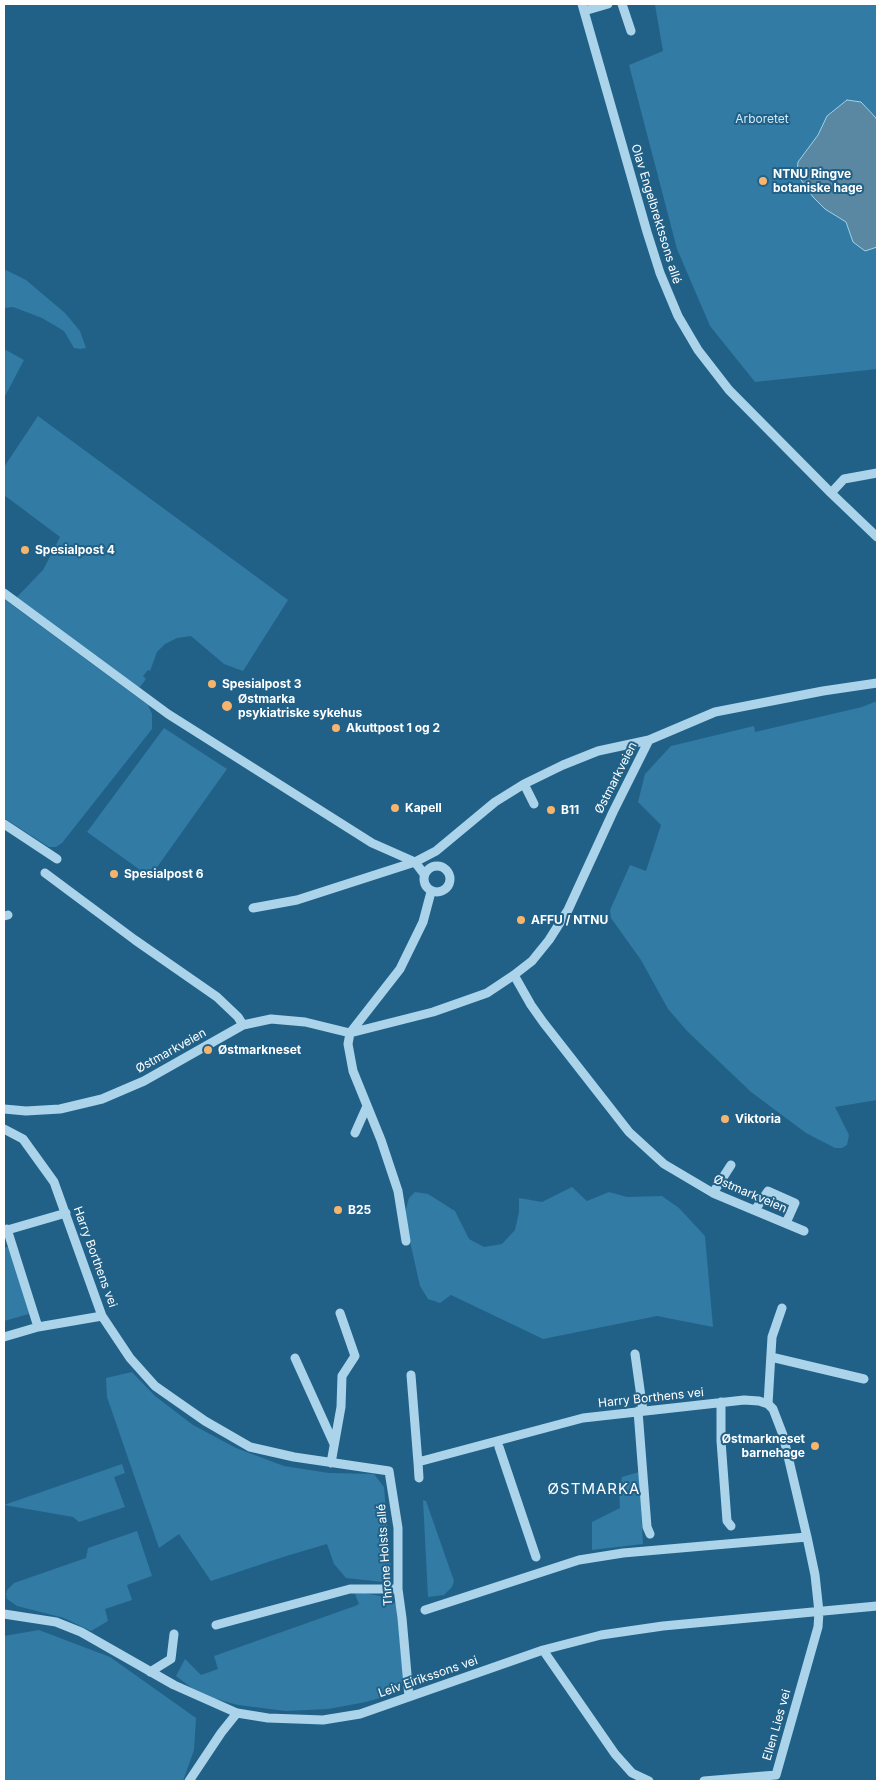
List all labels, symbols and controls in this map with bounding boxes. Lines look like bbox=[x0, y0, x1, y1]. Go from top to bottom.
park label: Arboretet bbox=[735, 112, 789, 126]
street label: Olav Engelbrektssons allé bbox=[628, 142, 684, 286]
place label: NTNU Ringve botaniske hage bbox=[773, 167, 863, 195]
marker: NTNU Ringve botaniske hage bbox=[757, 175, 769, 187]
place label: Spesialpost 4 bbox=[35, 543, 115, 557]
marker: Spesialpost 4 bbox=[19, 544, 31, 556]
place label: Spesialpost 3 bbox=[222, 677, 301, 691]
marker: Spesialpost 3 bbox=[206, 678, 218, 690]
place label: Østmarka psykiatriske sykehus bbox=[238, 692, 362, 720]
marker: Østmarka psykiatriske sykehus bbox=[220, 699, 234, 713]
place label: Akuttpost 1 og 2 bbox=[346, 721, 440, 735]
marker: Akuttpost 1 og 2 bbox=[330, 722, 342, 734]
street label: Østmarkveien bbox=[592, 740, 640, 816]
place label: Kapell bbox=[405, 801, 442, 815]
marker: Kapell bbox=[389, 802, 401, 814]
place label: B11 bbox=[561, 803, 579, 817]
marker: B11 bbox=[545, 804, 557, 816]
place label: Spesialpost 6 bbox=[124, 867, 203, 881]
marker: Spesialpost 6 bbox=[108, 868, 120, 880]
place label: AFFU / NTNU bbox=[531, 913, 608, 927]
marker: AFFU / NTNU bbox=[515, 914, 527, 926]
street label: Østmarkveien bbox=[133, 1026, 209, 1076]
place label: Østmarkneset bbox=[218, 1043, 301, 1057]
marker: Østmarkneset bbox=[202, 1044, 214, 1056]
place label: Viktoria bbox=[735, 1112, 781, 1126]
marker: Viktoria bbox=[719, 1113, 731, 1125]
street label: Østmarkveien bbox=[711, 1172, 789, 1216]
place label: B25 bbox=[348, 1203, 371, 1217]
marker: B25 bbox=[332, 1204, 344, 1216]
street label: Harry Borthens vei bbox=[70, 1205, 120, 1309]
street label: Harry Borthens vei bbox=[597, 1385, 705, 1411]
place label: Østmarkneset barnehage bbox=[722, 1432, 805, 1460]
marker: Østmarkneset barnehage bbox=[809, 1440, 821, 1452]
district label: ØSTMARKA bbox=[547, 1480, 641, 1498]
street label: Throne Holsts allé bbox=[374, 1504, 396, 1606]
street label: Leiv Eirikssons vei bbox=[376, 1653, 480, 1701]
street label: Ellen Lies vei bbox=[760, 1688, 794, 1762]

